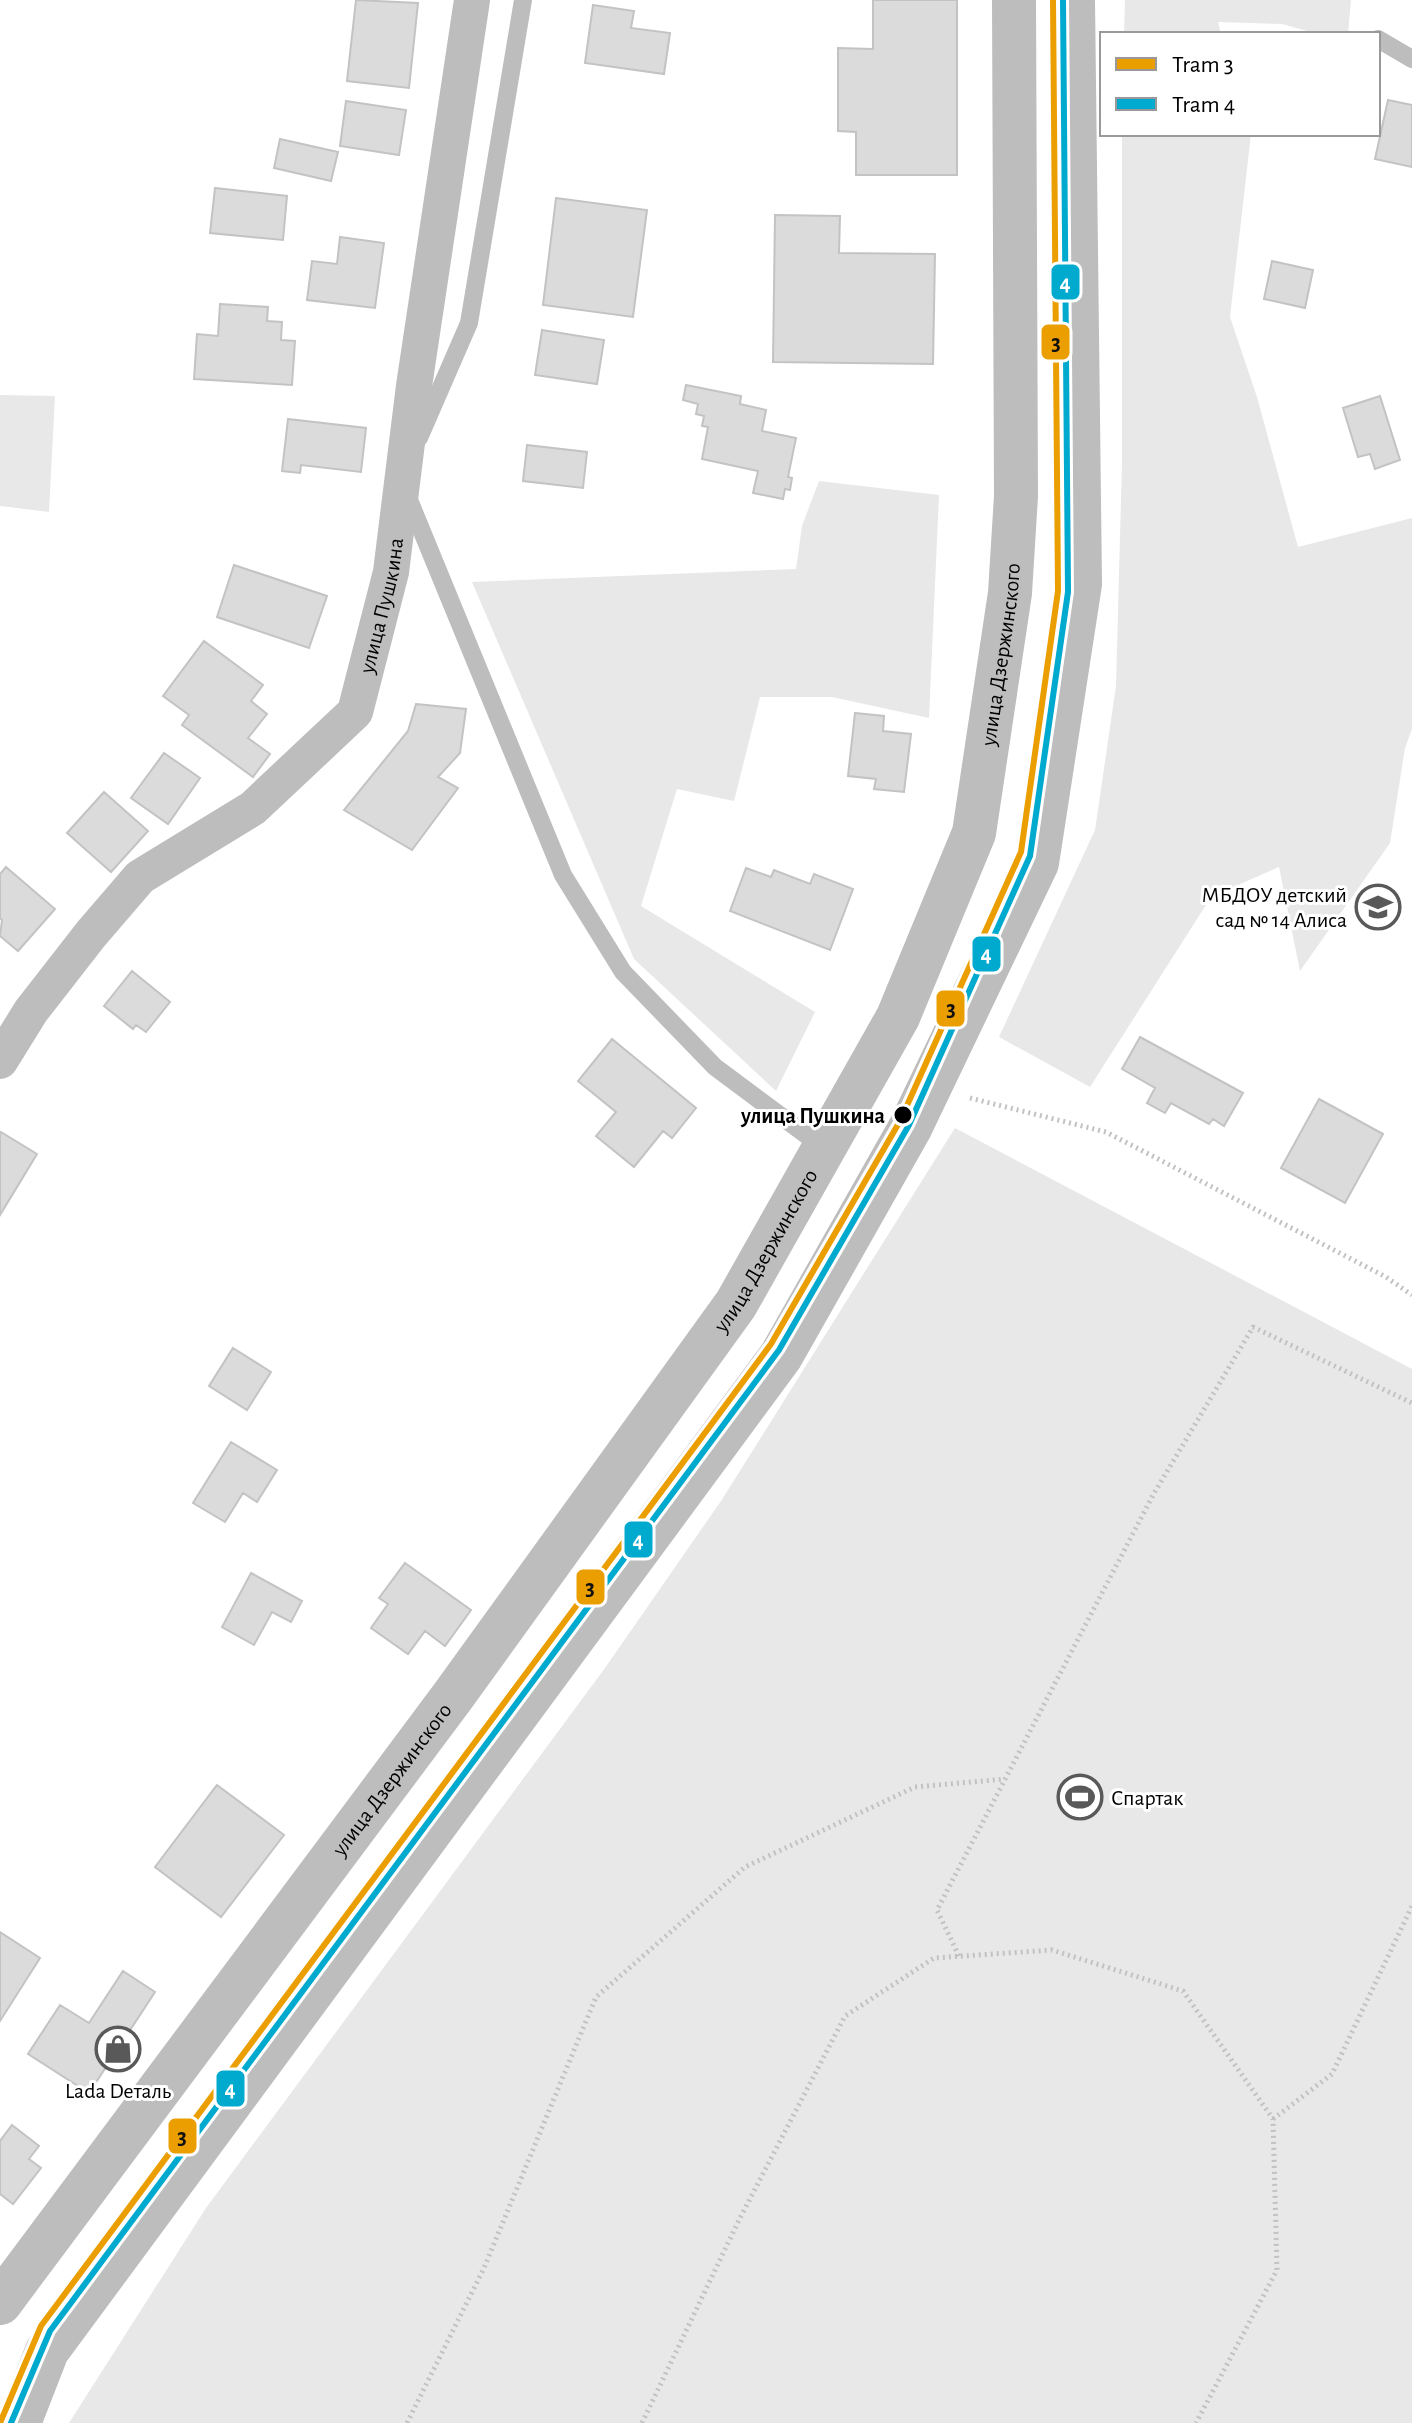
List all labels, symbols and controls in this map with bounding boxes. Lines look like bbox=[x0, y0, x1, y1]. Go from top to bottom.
legend bbox=[1100, 32, 1380, 136]
text: Tram 3 bbox=[1172, 53, 1234, 77]
text: Tram 4 bbox=[1172, 93, 1235, 117]
line badge: 4 bbox=[1050, 263, 1081, 301]
text: 4 bbox=[1059, 272, 1071, 294]
line badge: 3 bbox=[1040, 323, 1071, 361]
text: 3 bbox=[1051, 332, 1061, 354]
street label: улица Пушкина bbox=[355, 537, 407, 676]
street label: улица Дзержинского bbox=[977, 563, 1024, 748]
school or university icon: МБДОУ детский сад № 14 Алиса bbox=[1354, 883, 1402, 931]
place label: МБДОУ детский сад № 14 Алиса bbox=[1202, 884, 1347, 931]
line badge: 4 bbox=[971, 935, 1002, 973]
text: 4 bbox=[980, 943, 992, 965]
line badge: 3 bbox=[935, 989, 966, 1028]
text: 3 bbox=[946, 998, 956, 1020]
marker: улица Пушкина bbox=[892, 1104, 914, 1126]
place label: улица Пушкина bbox=[740, 1105, 885, 1128]
street label: улица Дзержинского bbox=[709, 1166, 822, 1337]
line badge: 4 bbox=[623, 1520, 654, 1559]
text: 4 bbox=[632, 1529, 644, 1551]
line badge: 3 bbox=[575, 1568, 606, 1606]
text: 3 bbox=[585, 1577, 595, 1599]
street label: улица Дзержинского bbox=[327, 1699, 456, 1861]
sports icon: Спартак bbox=[1056, 1773, 1104, 1821]
place label: Спартак bbox=[1111, 1787, 1183, 1809]
shop icon: Lada Dеталь bbox=[94, 2025, 142, 2073]
line badge: 4 bbox=[215, 2069, 246, 2108]
text: 4 bbox=[224, 2078, 236, 2100]
place label: Lada Dеталь bbox=[65, 2080, 172, 2102]
line badge: 3 bbox=[167, 2117, 198, 2155]
text: 3 bbox=[177, 2126, 187, 2148]

